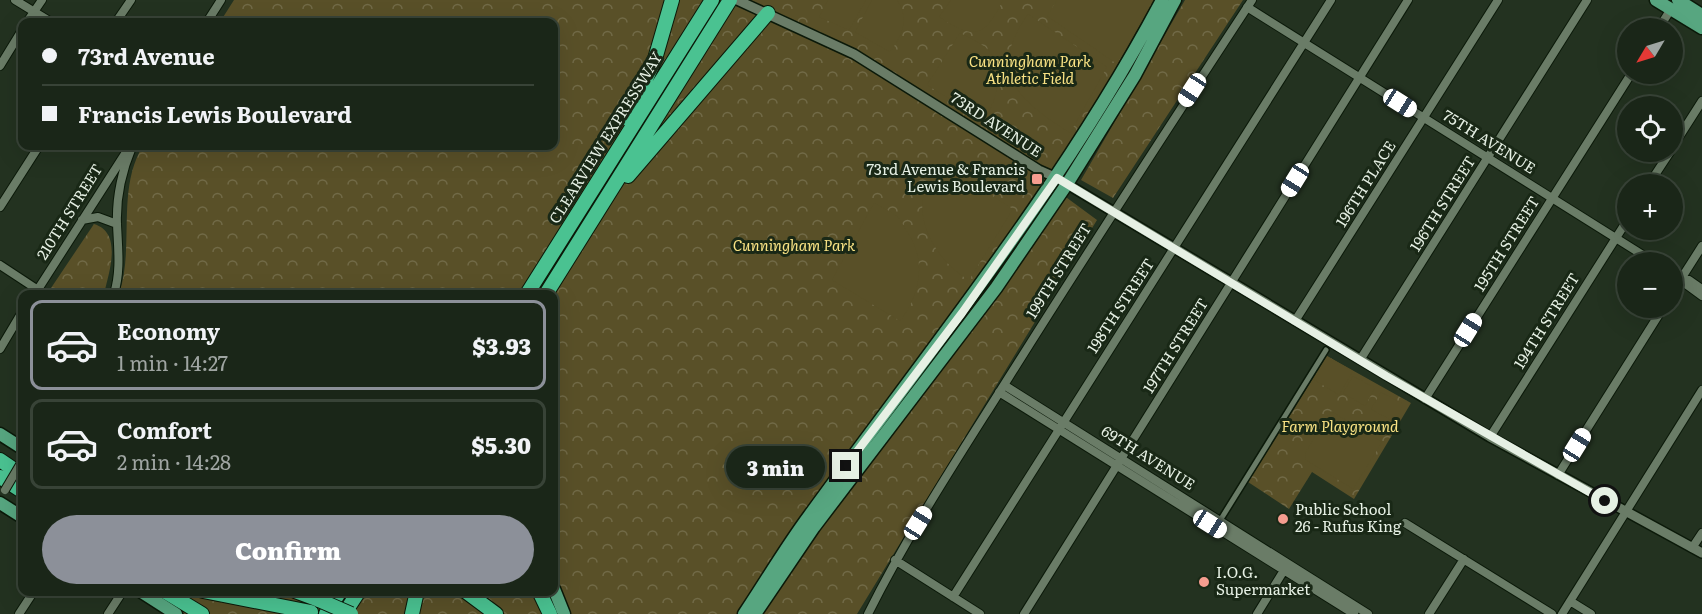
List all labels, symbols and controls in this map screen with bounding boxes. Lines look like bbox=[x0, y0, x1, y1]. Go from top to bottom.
north arrow bbox=[1617, 18, 1683, 84]
map controls bbox=[1617, 18, 1683, 318]
text: 73rd Avenue bbox=[78, 39, 215, 72]
street label: CLEARVIEW EXPRESSWAY bbox=[542, 47, 667, 228]
park label: Cunningham Park Athletic Field bbox=[969, 49, 1092, 89]
car bbox=[1175, 70, 1209, 110]
street label: 73RD AVENUE bbox=[946, 85, 1047, 162]
car bbox=[1380, 86, 1420, 120]
button: locate bbox=[1617, 96, 1683, 162]
text: Francis Lewis Boulevard bbox=[78, 97, 352, 130]
street label: 75TH AVENUE bbox=[1439, 103, 1541, 179]
street label: 196TH PLACE bbox=[1329, 136, 1400, 231]
street label: 196TH STREET bbox=[1403, 151, 1480, 256]
place label: 73rd Avenue & Francis Lewis Boulevard bbox=[866, 157, 1025, 197]
street label: 210TH STREET bbox=[30, 159, 107, 264]
car bbox=[1278, 160, 1312, 200]
marker: 73rd Avenue & Francis Lewis Boulevard bbox=[1030, 172, 1044, 186]
button: + bbox=[1617, 174, 1683, 240]
street label: 195TH STREET bbox=[1467, 191, 1544, 295]
street label: 199TH STREET bbox=[1019, 218, 1096, 322]
park label: Cunningham Park bbox=[733, 233, 856, 256]
button: − bbox=[1617, 252, 1683, 318]
street label: 198TH STREET bbox=[1080, 253, 1159, 357]
street label: 194TH STREET bbox=[1507, 268, 1584, 373]
street label: 197TH STREET bbox=[1136, 293, 1213, 397]
car bbox=[1451, 310, 1485, 350]
text: Economy bbox=[117, 314, 220, 347]
icon: car bbox=[45, 318, 99, 372]
text: $3.93 bbox=[472, 329, 531, 362]
text: 1 min · 14:27 bbox=[117, 347, 228, 377]
text: Comfort bbox=[117, 413, 212, 446]
park label: Farm Playground bbox=[1281, 414, 1399, 437]
icon: car bbox=[45, 417, 99, 471]
street label: 69TH AVENUE bbox=[1097, 419, 1200, 495]
car bbox=[1560, 425, 1594, 465]
text: $5.30 bbox=[471, 428, 531, 461]
callout: 3 min bbox=[726, 445, 825, 487]
text: 2 min · 14:28 bbox=[117, 446, 231, 476]
text: 3 min bbox=[747, 452, 804, 482]
route end bbox=[832, 452, 859, 479]
route start bbox=[1591, 487, 1618, 514]
place label: Public School 26 - Rufus King bbox=[1295, 497, 1402, 537]
car bbox=[901, 503, 935, 543]
car bbox=[1190, 507, 1230, 541]
marker: Public School 26 - Rufus King bbox=[1276, 512, 1290, 526]
button: Confirm bbox=[42, 515, 534, 584]
place label: I.O.G. Supermarket bbox=[1216, 560, 1310, 600]
marker: I.O.G. Supermarket bbox=[1197, 575, 1211, 589]

